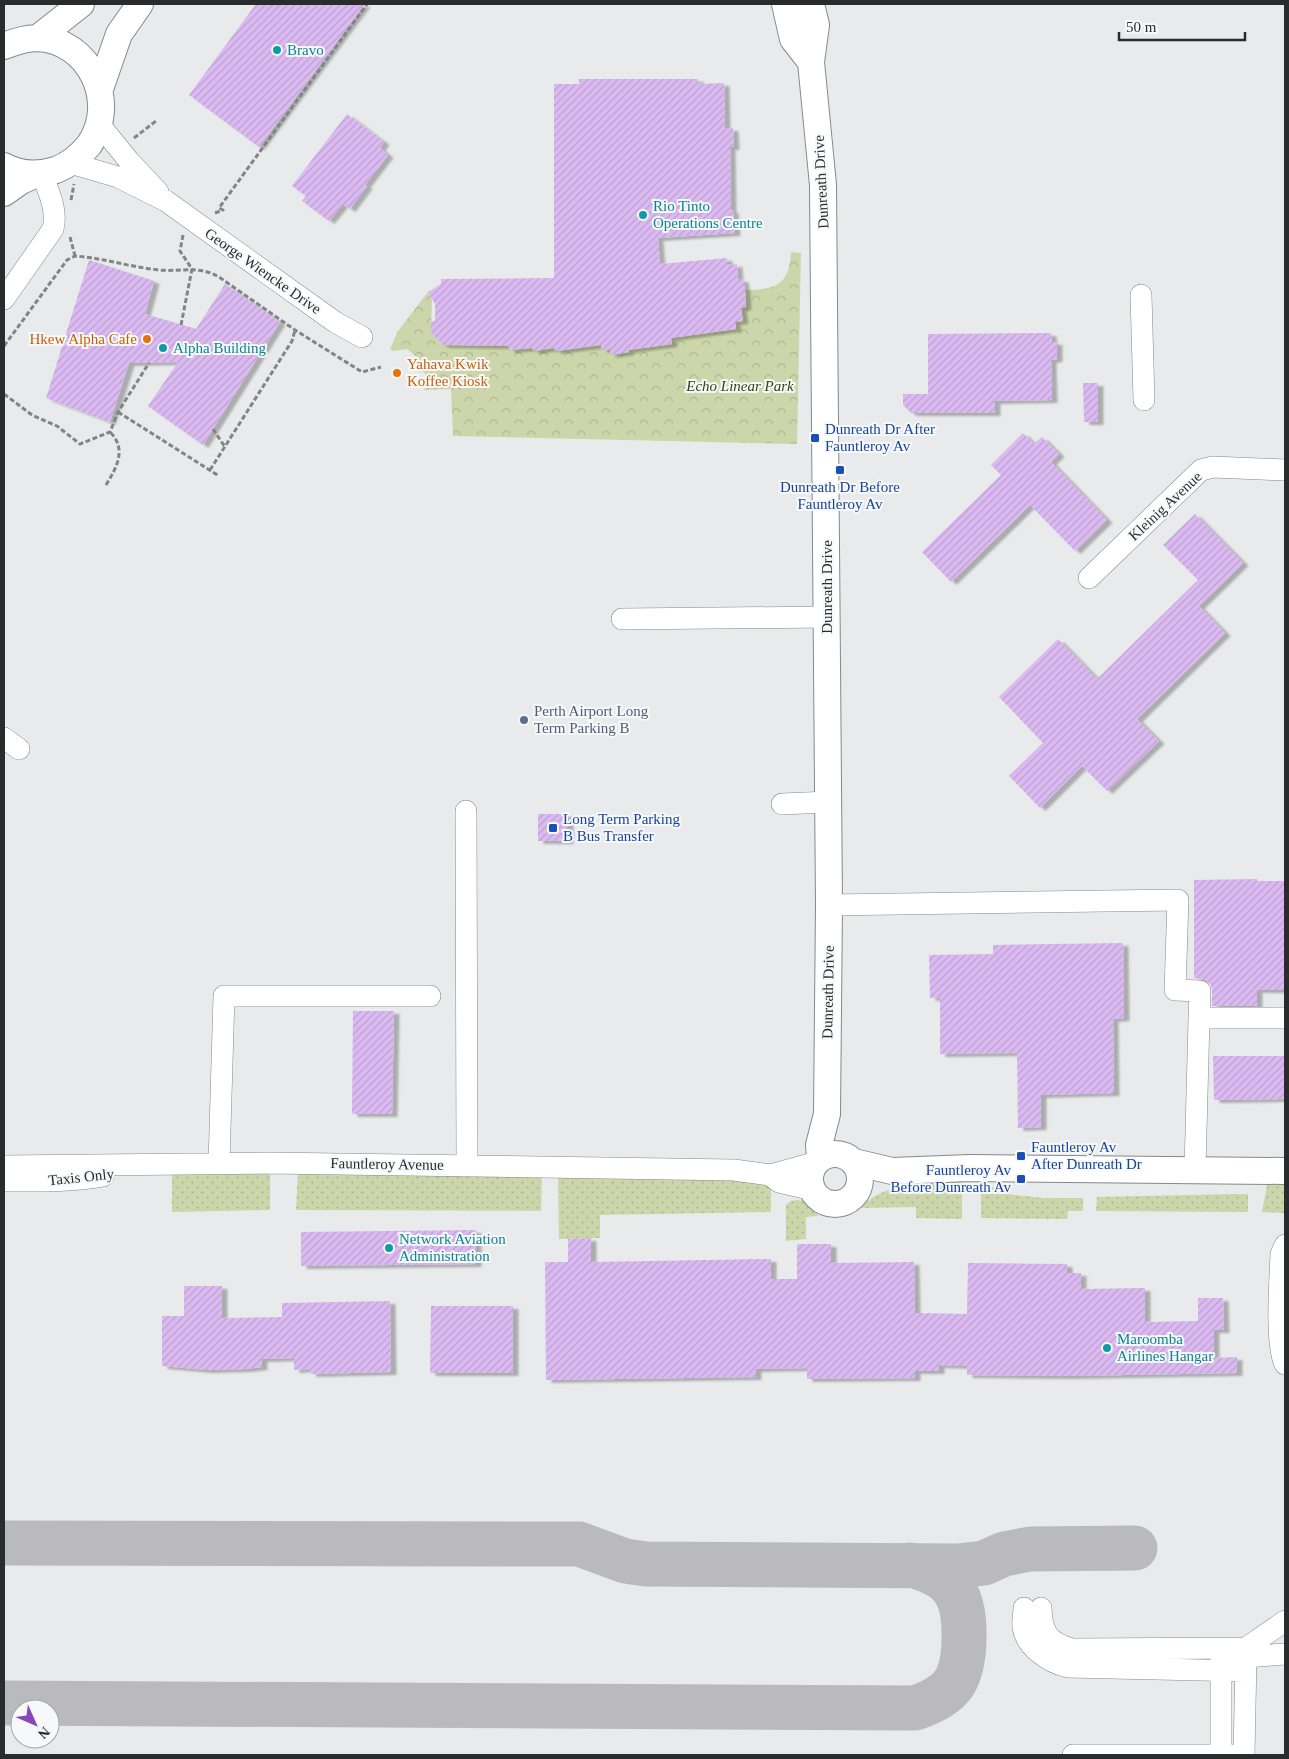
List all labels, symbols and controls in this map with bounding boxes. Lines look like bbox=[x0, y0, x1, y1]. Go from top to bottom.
scale bar bbox=[1119, 10, 1245, 42]
text: 50 m bbox=[1126, 19, 1157, 35]
place label: Bravo bbox=[287, 42, 324, 58]
marker: Bravo bbox=[271, 44, 283, 56]
street label: Dunreath Drive bbox=[811, 134, 831, 229]
place label: Rio Tinto Operations Centre bbox=[653, 198, 763, 231]
marker: Rio Tinto Operations Centre bbox=[637, 209, 649, 221]
street label: George Wiencke Drive bbox=[202, 225, 324, 317]
place label: Hkew Alpha Cafe bbox=[30, 331, 137, 347]
marker: Hkew Alpha Cafe bbox=[141, 333, 153, 345]
place label: Alpha Building bbox=[173, 340, 266, 356]
marker: Alpha Building bbox=[157, 342, 169, 354]
place label: Yahava Kwik Koffee Kiosk bbox=[407, 356, 489, 389]
marker: Yahava Kwik Koffee Kiosk bbox=[391, 367, 403, 379]
park label: Echo Linear Park bbox=[685, 378, 794, 394]
place label: Dunreath Dr After Fauntleroy Av bbox=[825, 421, 935, 454]
marker: Dunreath Dr After Fauntleroy Av bbox=[809, 432, 821, 444]
marker: Dunreath Dr Before Fauntleroy Av bbox=[834, 464, 846, 476]
street label: Kleinig Avenue bbox=[1125, 468, 1205, 544]
place label: Dunreath Dr Before Fauntleroy Av bbox=[780, 479, 900, 512]
street label: Dunreath Drive bbox=[819, 540, 835, 634]
place label: Perth Airport Long Term Parking B bbox=[534, 703, 649, 736]
marker: Perth Airport Long Term Parking B bbox=[518, 714, 530, 726]
place label: Long Term Parking B Bus Transfer bbox=[563, 811, 680, 844]
marker: Long Term Parking B Bus Transfer bbox=[547, 822, 559, 834]
street label: Dunreath Drive bbox=[819, 945, 837, 1039]
place label: Fauntleroy Av After Dunreath Dr bbox=[1031, 1139, 1142, 1172]
marker: Fauntleroy Av After Dunreath Dr bbox=[1015, 1150, 1027, 1162]
street label: Fauntleroy Avenue bbox=[330, 1155, 444, 1173]
place label: Fauntleroy Av Before Dunreath Av bbox=[890, 1162, 1011, 1195]
street label: Taxis Only bbox=[47, 1166, 115, 1188]
marker: Fauntleroy Av Before Dunreath Av bbox=[1015, 1173, 1027, 1185]
place label: Network Aviation Administration bbox=[399, 1231, 506, 1264]
marker: Network Aviation Administration bbox=[383, 1242, 395, 1254]
place label: Maroomba Airlines Hangar bbox=[1117, 1331, 1213, 1364]
marker: Maroomba Airlines Hangar bbox=[1101, 1342, 1113, 1354]
north arrow bbox=[10, 1699, 60, 1749]
text: N bbox=[35, 1724, 53, 1742]

